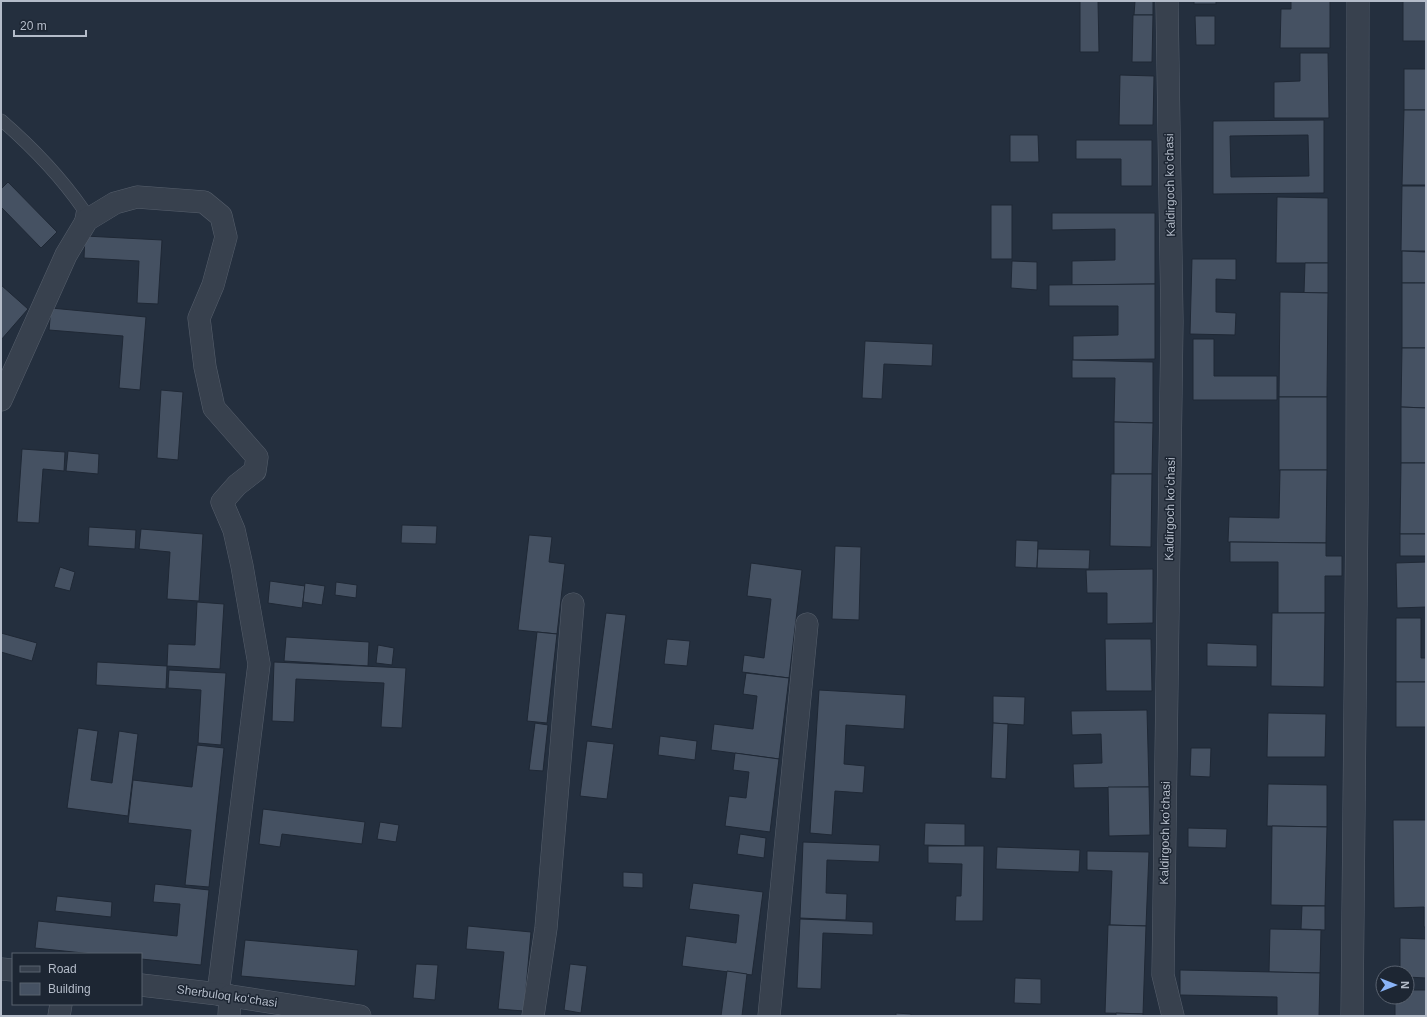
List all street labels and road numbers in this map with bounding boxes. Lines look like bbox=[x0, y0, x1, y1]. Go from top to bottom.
street label: Kaldirgoch koʻchasi bbox=[1162, 133, 1178, 237]
street label: Kaldirgoch koʻchasi bbox=[1162, 457, 1178, 561]
street label: Kaldirgoch koʻchasi bbox=[1157, 781, 1173, 885]
street label: Sherbuloq koʻchasi bbox=[176, 982, 278, 1010]

